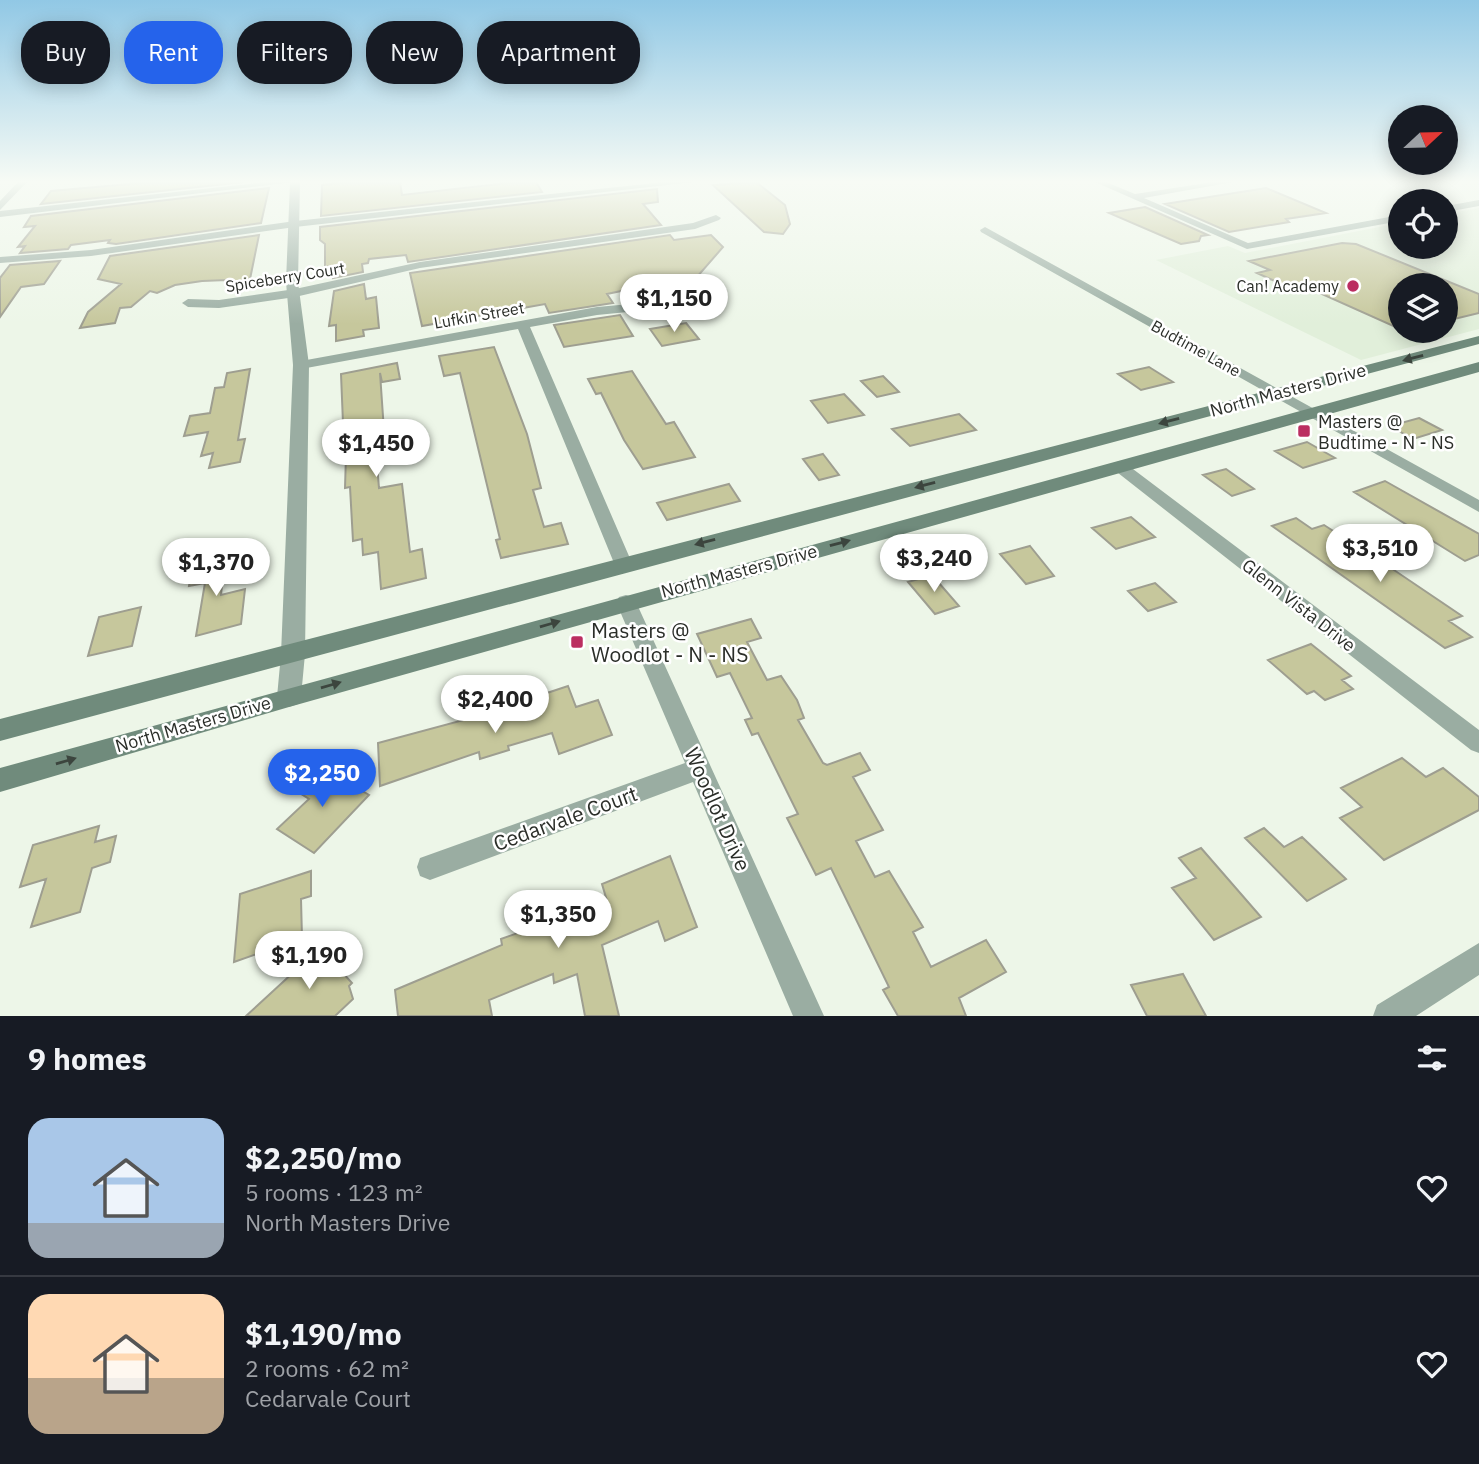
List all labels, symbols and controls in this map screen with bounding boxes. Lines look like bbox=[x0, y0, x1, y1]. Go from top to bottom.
chip: Buy bbox=[21, 21, 110, 84]
chip: Rent bbox=[124, 21, 223, 84]
chip: Filters bbox=[237, 21, 352, 84]
chip: New bbox=[366, 21, 463, 84]
chip: Apartment bbox=[477, 21, 640, 84]
north arrow bbox=[1388, 105, 1458, 175]
map controls bbox=[1388, 105, 1458, 343]
button: locate bbox=[1388, 189, 1458, 259]
street label: Spiceberry Court bbox=[224, 258, 346, 296]
button: layers bbox=[1388, 273, 1458, 343]
pin: $1,150 bbox=[617, 274, 731, 334]
place label: Can! Academy bbox=[1236, 276, 1339, 296]
marker: Can! Academy bbox=[1345, 278, 1361, 294]
text: $1,150 bbox=[636, 282, 712, 312]
street label: Lufkin Street bbox=[432, 297, 526, 333]
street label: Budtime Lane bbox=[1148, 315, 1244, 381]
one-way arrow bbox=[1402, 353, 1424, 364]
street label: North Masters Drive bbox=[1207, 358, 1369, 422]
place label: Masters @ Budtime - N - NS bbox=[1318, 410, 1454, 454]
one-way arrow bbox=[1158, 416, 1180, 427]
pin: $1,450 bbox=[319, 420, 433, 479]
marker: Masters @ Budtime - N - NS bbox=[1296, 423, 1312, 439]
text: $1,450 bbox=[338, 427, 414, 457]
one-way arrow bbox=[914, 480, 936, 491]
pin: $3,510 bbox=[1323, 524, 1437, 584]
text: $3,510 bbox=[1342, 532, 1418, 562]
pin: $3,240 bbox=[877, 534, 991, 594]
one-way arrow bbox=[694, 537, 716, 548]
one-way arrow bbox=[830, 537, 852, 548]
pin: $1,370 bbox=[159, 538, 273, 598]
street label: North Masters Drive bbox=[658, 539, 820, 603]
text: $3,240 bbox=[896, 542, 972, 572]
text: $1,370 bbox=[178, 546, 254, 576]
street label: Glenn Vista Drive bbox=[1238, 553, 1361, 657]
place label: Masters @ Woodlot - N - NS bbox=[591, 616, 748, 668]
one-way arrow bbox=[540, 618, 561, 628]
marker: Masters @ Woodlot - N - NS bbox=[569, 634, 585, 650]
pin: $2,400 bbox=[438, 676, 552, 735]
one-way arrow bbox=[321, 679, 342, 689]
text: $2,400 bbox=[457, 683, 533, 713]
street label: North Masters Drive bbox=[113, 691, 274, 757]
street label: Woodlot Drive bbox=[678, 743, 758, 875]
pin: $2,250 bbox=[265, 750, 379, 809]
one-way arrow bbox=[55, 756, 76, 766]
text: $2,250 bbox=[284, 757, 360, 787]
street label: Cedarvale Court bbox=[489, 779, 641, 857]
pin: $1,350 bbox=[501, 890, 615, 950]
text: $1,350 bbox=[520, 898, 596, 928]
pin: $1,190 bbox=[252, 932, 366, 991]
text: $1,190 bbox=[271, 939, 347, 969]
text: 9 homes bbox=[28, 1039, 147, 1078]
icon: filters bbox=[1413, 1039, 1451, 1077]
text: $2,250/mo bbox=[245, 1138, 402, 1177]
icon: home bbox=[84, 1146, 168, 1230]
icon: heart bbox=[1413, 1169, 1451, 1207]
text: 5 rooms · 123 m² bbox=[245, 1177, 423, 1207]
text: North Masters Drive bbox=[245, 1207, 450, 1237]
text: $1,190/mo bbox=[245, 1314, 402, 1353]
icon: home bbox=[84, 1322, 168, 1406]
icon: heart bbox=[1413, 1345, 1451, 1383]
text: 2 rooms · 62 m² bbox=[245, 1353, 409, 1383]
text: Cedarvale Court bbox=[245, 1383, 411, 1413]

